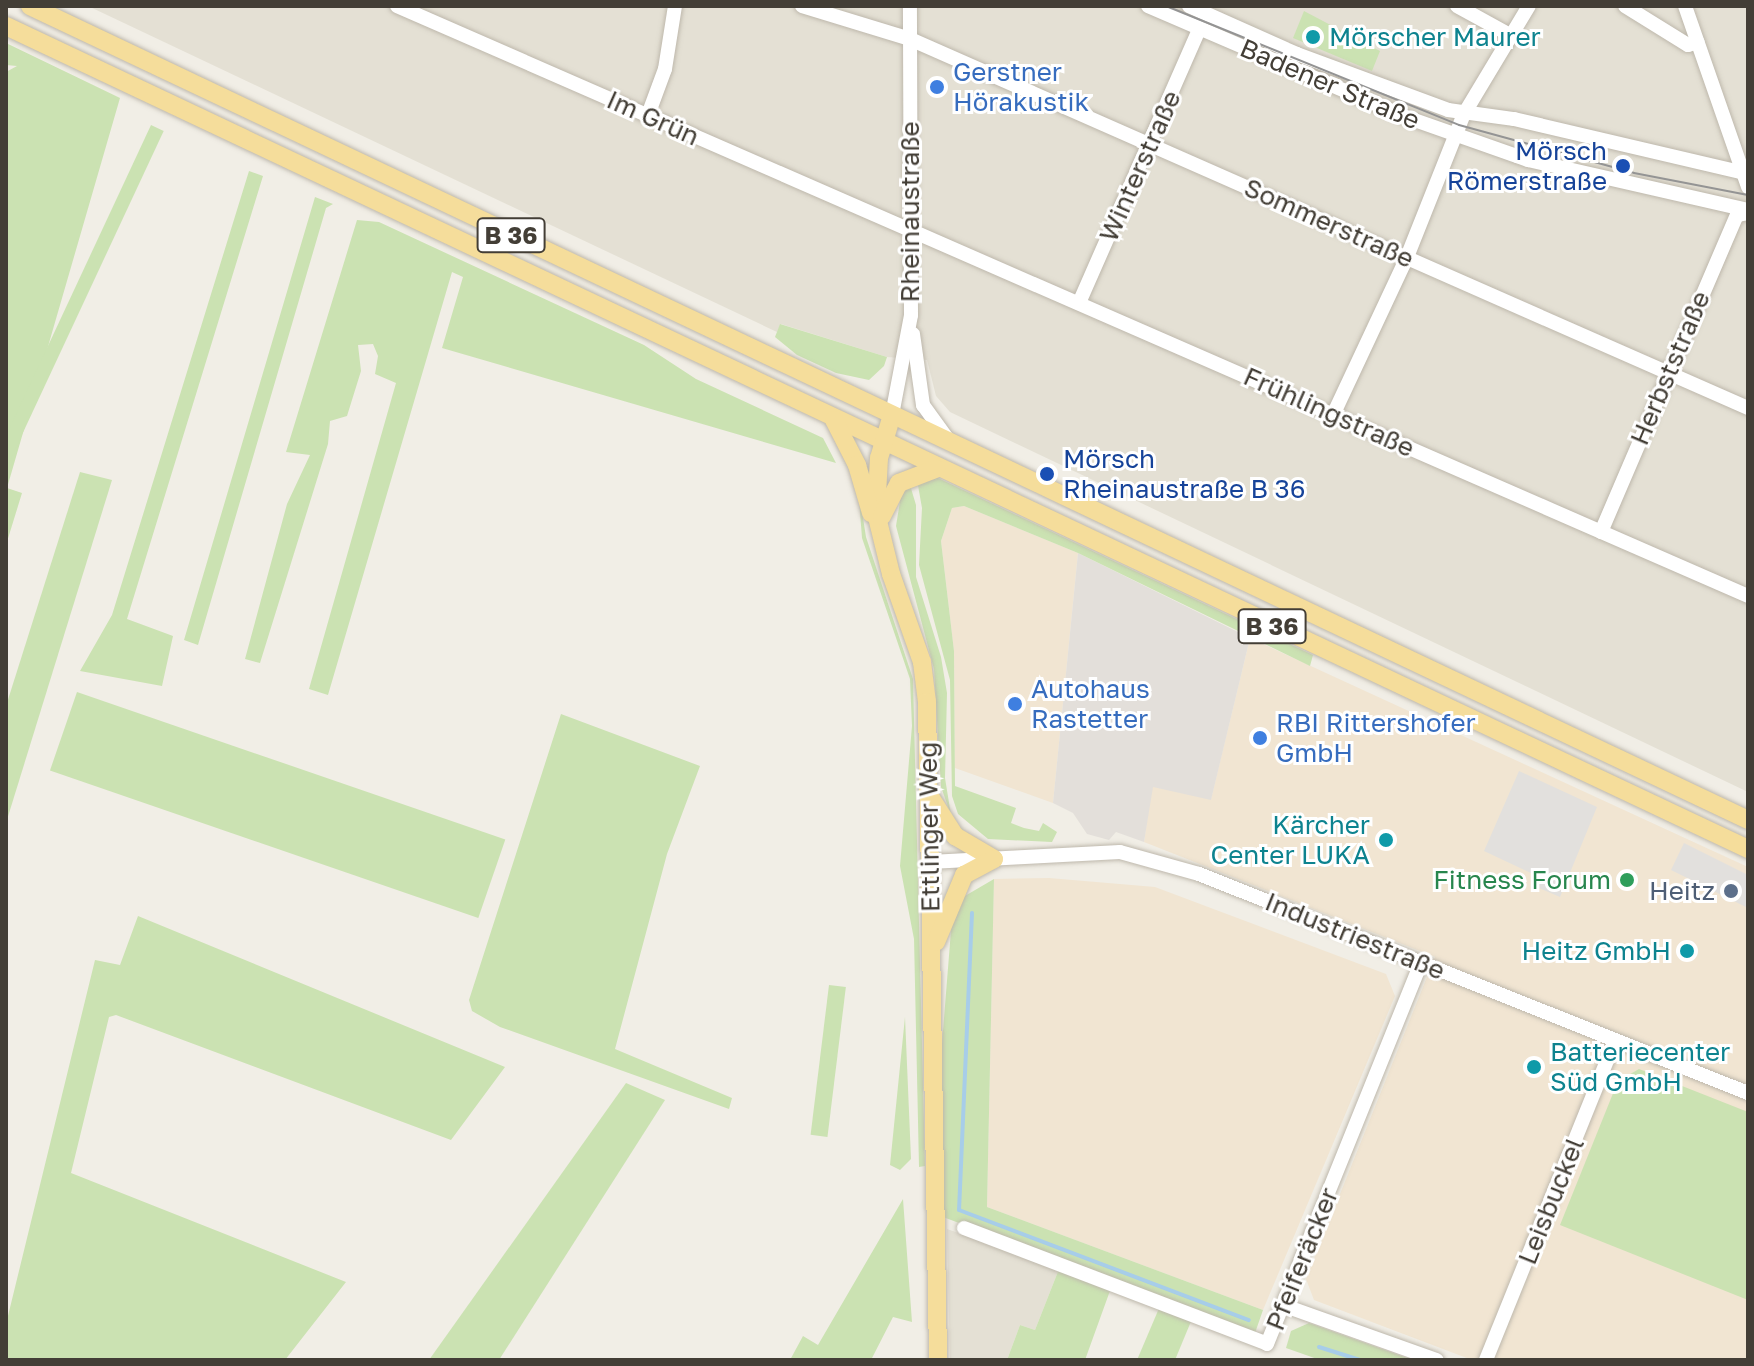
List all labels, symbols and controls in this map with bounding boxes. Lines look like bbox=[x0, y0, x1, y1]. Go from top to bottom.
place label: Mörscher Maurer bbox=[1329, 21, 1541, 53]
marker: Mörscher Maurer bbox=[1304, 28, 1322, 46]
street label: Badener Straße bbox=[1235, 32, 1425, 136]
place label: Gerstner Hörakustik bbox=[953, 56, 1089, 118]
marker: Gerstner Hörakustik bbox=[928, 78, 946, 96]
street label: Im Grün bbox=[602, 84, 704, 152]
street label: Winterstraße bbox=[1093, 86, 1187, 246]
street label: Rheinaustraße bbox=[894, 121, 926, 303]
place label: Mörsch Römerstraße bbox=[1447, 135, 1607, 196]
marker: Mörsch Römerstraße bbox=[1614, 157, 1632, 175]
street label: Sommerstraße bbox=[1239, 172, 1419, 274]
road number: B 36 bbox=[475, 215, 547, 255]
street label: Herbststraße bbox=[1624, 286, 1716, 450]
street label: Frühlingstraße bbox=[1239, 360, 1419, 464]
place label: Mörsch Rheinaustraße B 36 bbox=[1063, 443, 1305, 504]
marker: Mörsch Rheinaustraße B 36 bbox=[1038, 465, 1056, 483]
road number: B 36 bbox=[1236, 606, 1308, 646]
place label: Autohaus Rastetter bbox=[1031, 673, 1150, 734]
marker: Autohaus Rastetter bbox=[1006, 695, 1024, 713]
place label: RBI Rittershofer GmbH bbox=[1276, 707, 1476, 768]
marker: RBI Rittershofer GmbH bbox=[1251, 729, 1269, 747]
street label: Ettlinger Weg bbox=[912, 742, 946, 912]
place label: Kärcher Center LUKA bbox=[1210, 809, 1370, 870]
marker: Kärcher Center LUKA bbox=[1377, 831, 1395, 849]
place label: Fitness Forum bbox=[1433, 864, 1611, 896]
marker: Fitness Forum bbox=[1618, 871, 1636, 889]
place label: Heitz bbox=[1649, 875, 1715, 907]
marker: Heitz bbox=[1722, 882, 1740, 900]
street label: Industriestraße bbox=[1261, 886, 1449, 986]
place label: Heitz GmbH bbox=[1521, 935, 1671, 967]
marker: Heitz GmbH bbox=[1678, 942, 1696, 960]
place label: Batteriecenter Süd GmbH bbox=[1550, 1036, 1730, 1098]
marker: Batteriecenter Süd GmbH bbox=[1525, 1058, 1543, 1076]
street label: Leisbuckel bbox=[1511, 1133, 1591, 1269]
street label: Pfeiferäcker bbox=[1259, 1183, 1345, 1335]

